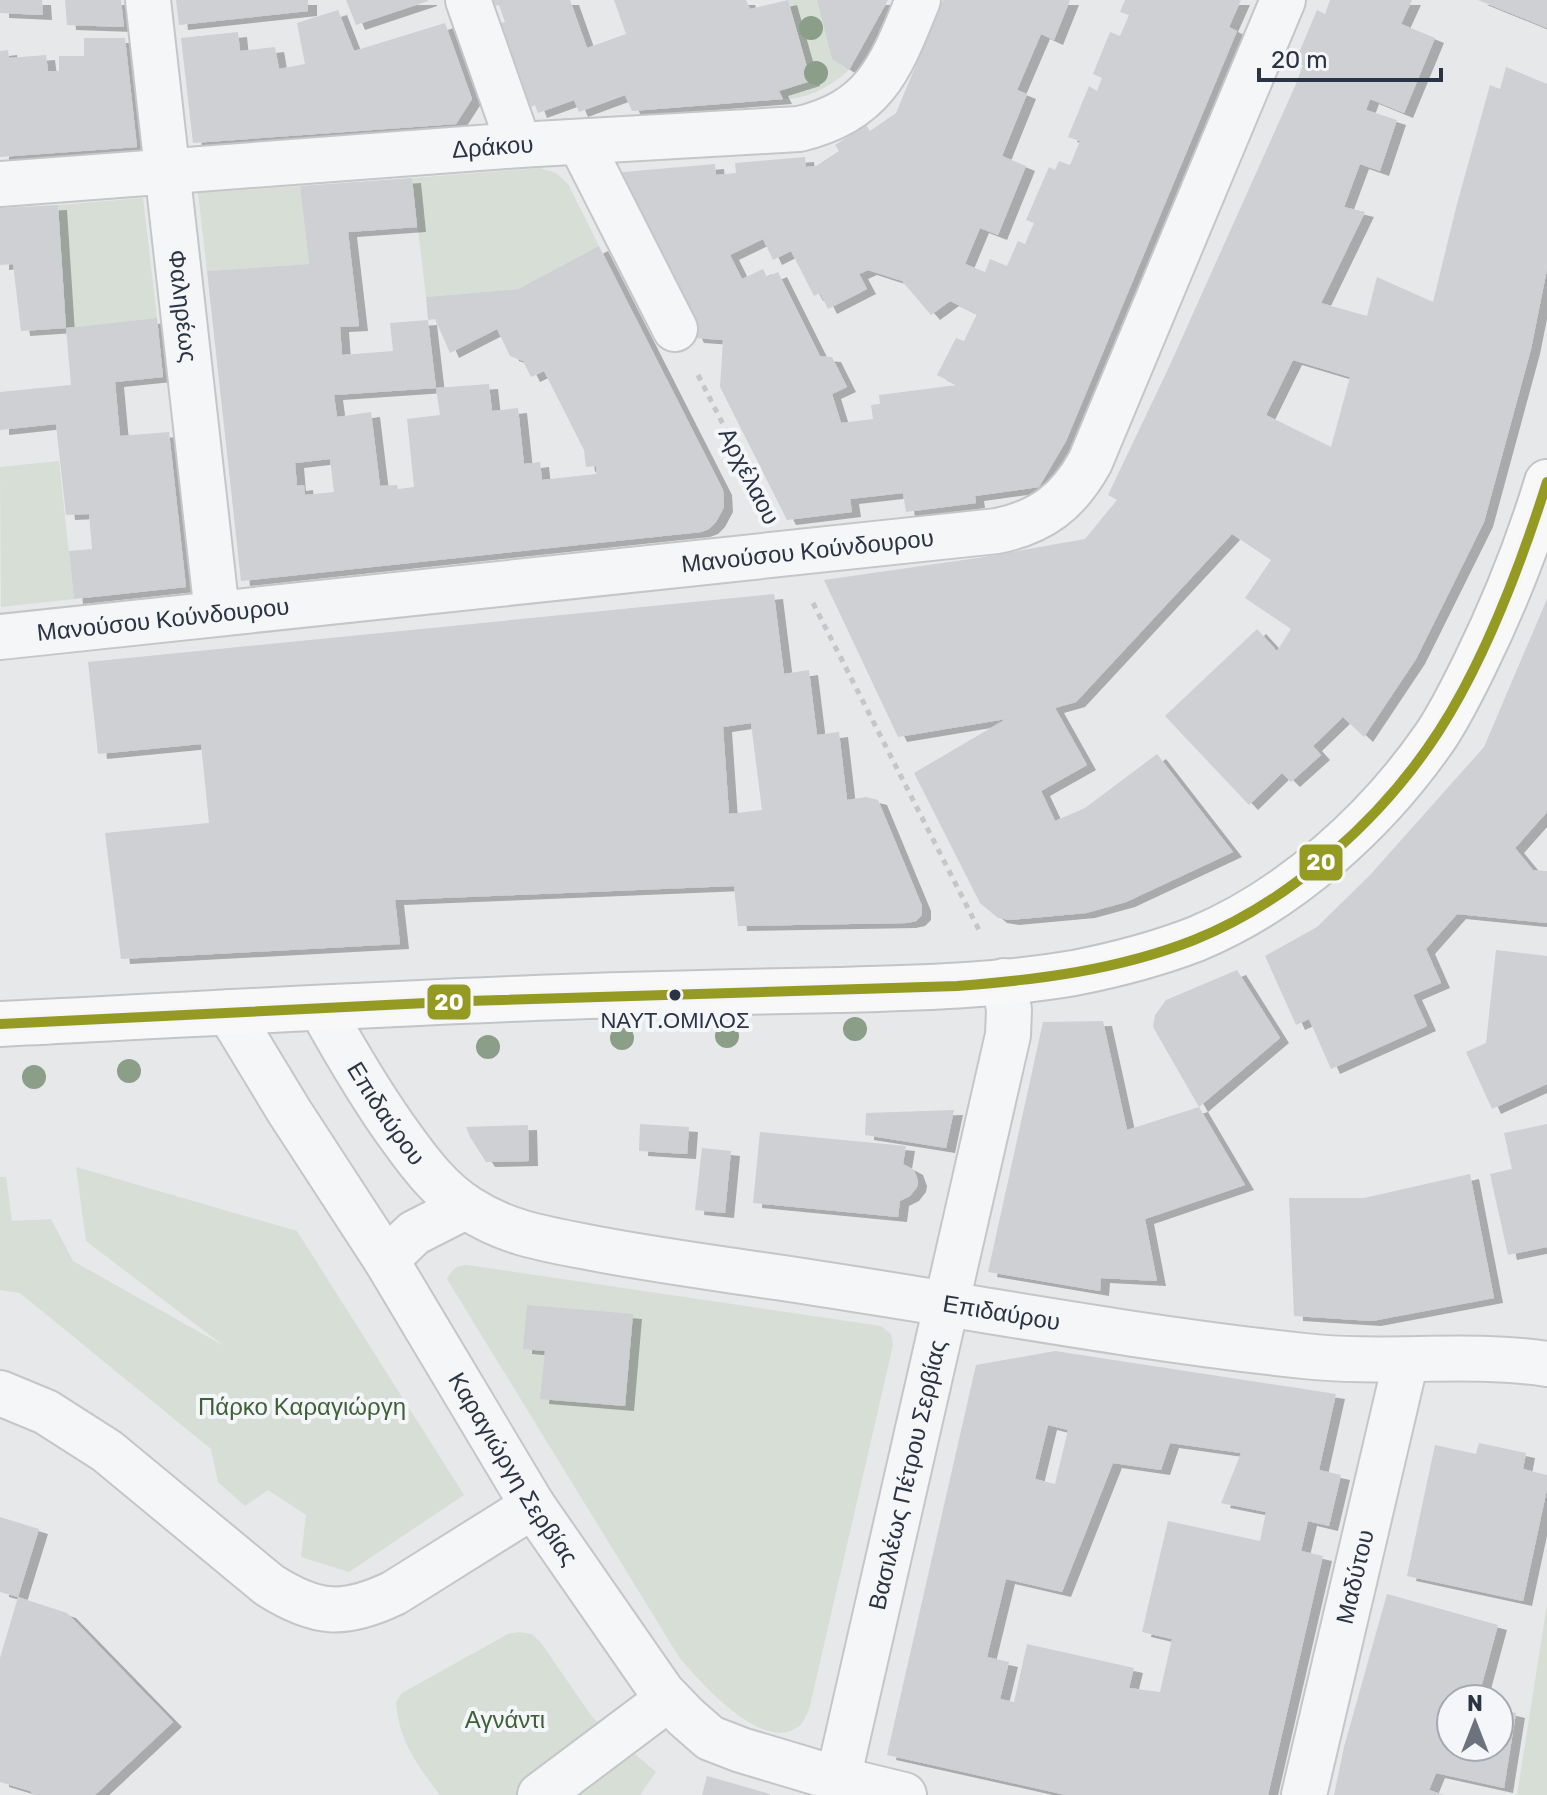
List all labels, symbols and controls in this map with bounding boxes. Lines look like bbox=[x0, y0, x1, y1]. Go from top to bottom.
scale bar bbox=[1259, 32, 1441, 82]
text: 20 m bbox=[1271, 46, 1328, 74]
street label: Δράκου bbox=[451, 130, 534, 164]
street label: Φαληρέως bbox=[162, 248, 203, 364]
street label: Αρχέλαου bbox=[713, 423, 785, 529]
street label: Μανούσου Κούνδουρου bbox=[680, 524, 935, 578]
street label: Μανούσου Κούνδουρου bbox=[35, 592, 291, 647]
line badge: 20 bbox=[1298, 843, 1344, 882]
text: 20 bbox=[1306, 849, 1336, 876]
line badge: 20 bbox=[426, 983, 472, 1021]
marker: ΝΑΥΤ.ΟΜΙΛΟΣ bbox=[667, 987, 683, 1003]
text: 20 bbox=[434, 989, 464, 1016]
place label: ΝΑΥΤ.ΟΜΙΛΟΣ bbox=[600, 1007, 750, 1034]
street label: Επιδαύρου bbox=[341, 1057, 431, 1171]
street label: Επιδαύρου bbox=[941, 1290, 1062, 1336]
street label: Βασιλέως Πέτρου Σερβίας bbox=[863, 1337, 952, 1613]
street label: Καραγιώργη Σερβίας bbox=[442, 1367, 584, 1571]
park label: Πάρκο Καραγιώργη bbox=[198, 1393, 406, 1421]
street label: Μαδύτου bbox=[1331, 1527, 1380, 1627]
north arrow bbox=[1435, 1683, 1515, 1763]
text: N bbox=[1467, 1690, 1483, 1717]
park label: Αγνάντι bbox=[465, 1706, 545, 1734]

